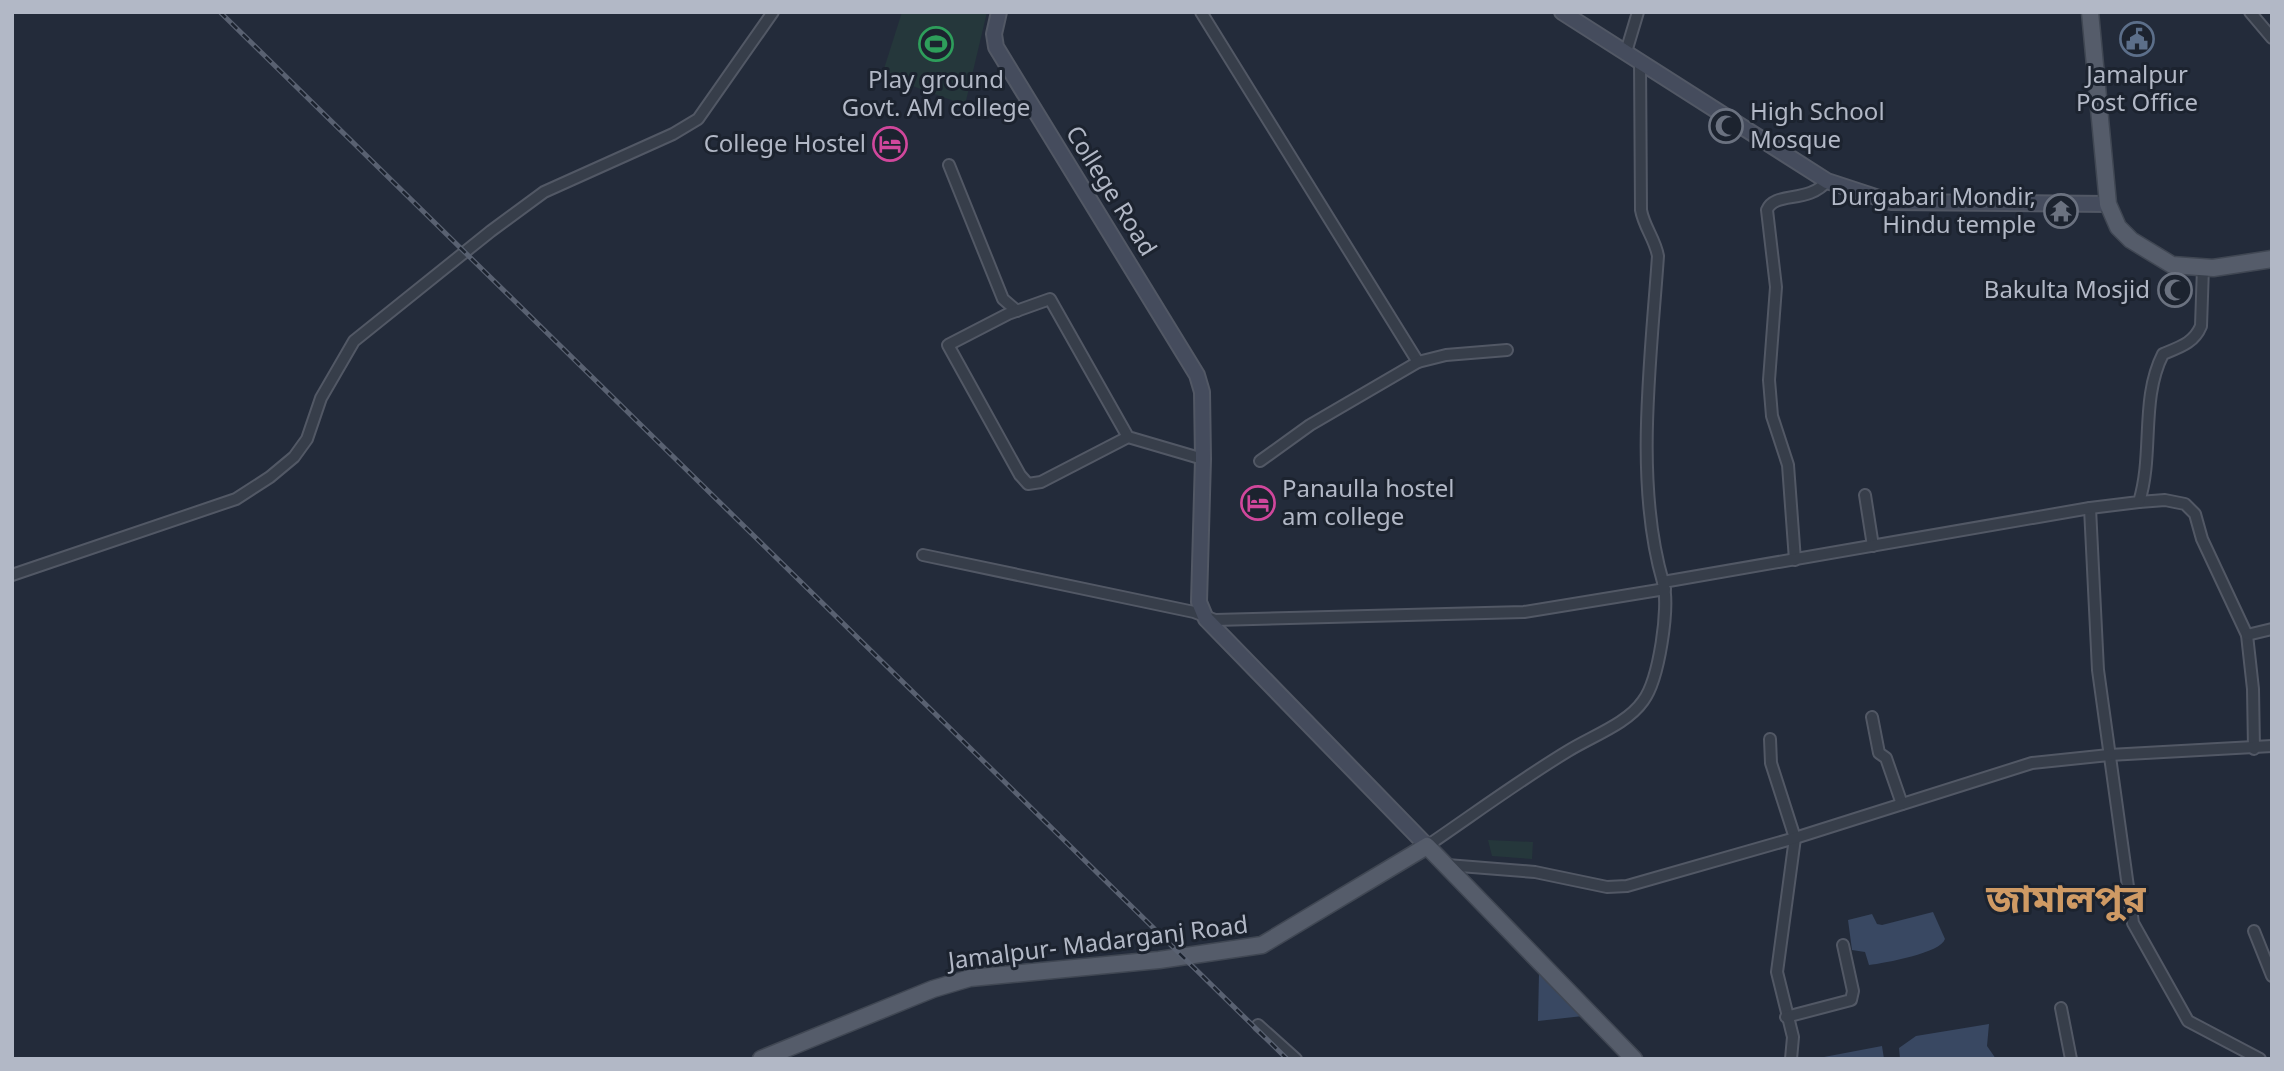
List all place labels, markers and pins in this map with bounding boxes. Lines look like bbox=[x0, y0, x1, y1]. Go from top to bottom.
public building icon: Jamalpur Post Office bbox=[2118, 20, 2156, 58]
sports icon: Play ground Govt. AM college bbox=[917, 25, 955, 63]
place label: Jamalpur Post Office bbox=[2076, 57, 2198, 118]
place label: Play ground Govt. AM college bbox=[842, 62, 1030, 123]
place label: High School Mosque bbox=[1750, 94, 1885, 155]
mosque icon: High School Mosque bbox=[1707, 107, 1745, 145]
hotel icon: College Hostel bbox=[871, 125, 909, 163]
place label: College Hostel bbox=[704, 126, 866, 159]
place label: Durgabari Mondir, Hindu temple bbox=[1831, 179, 2036, 240]
temple icon: Durgabari Mondir, Hindu temple bbox=[2042, 192, 2080, 230]
mosque icon: Bakulta Mosjid bbox=[2156, 271, 2194, 309]
place label: Bakulta Mosjid bbox=[1984, 272, 2150, 305]
place label: Panaulla hostel am college bbox=[1282, 471, 1454, 532]
hotel icon: Panaulla hostel am college bbox=[1239, 484, 1277, 522]

